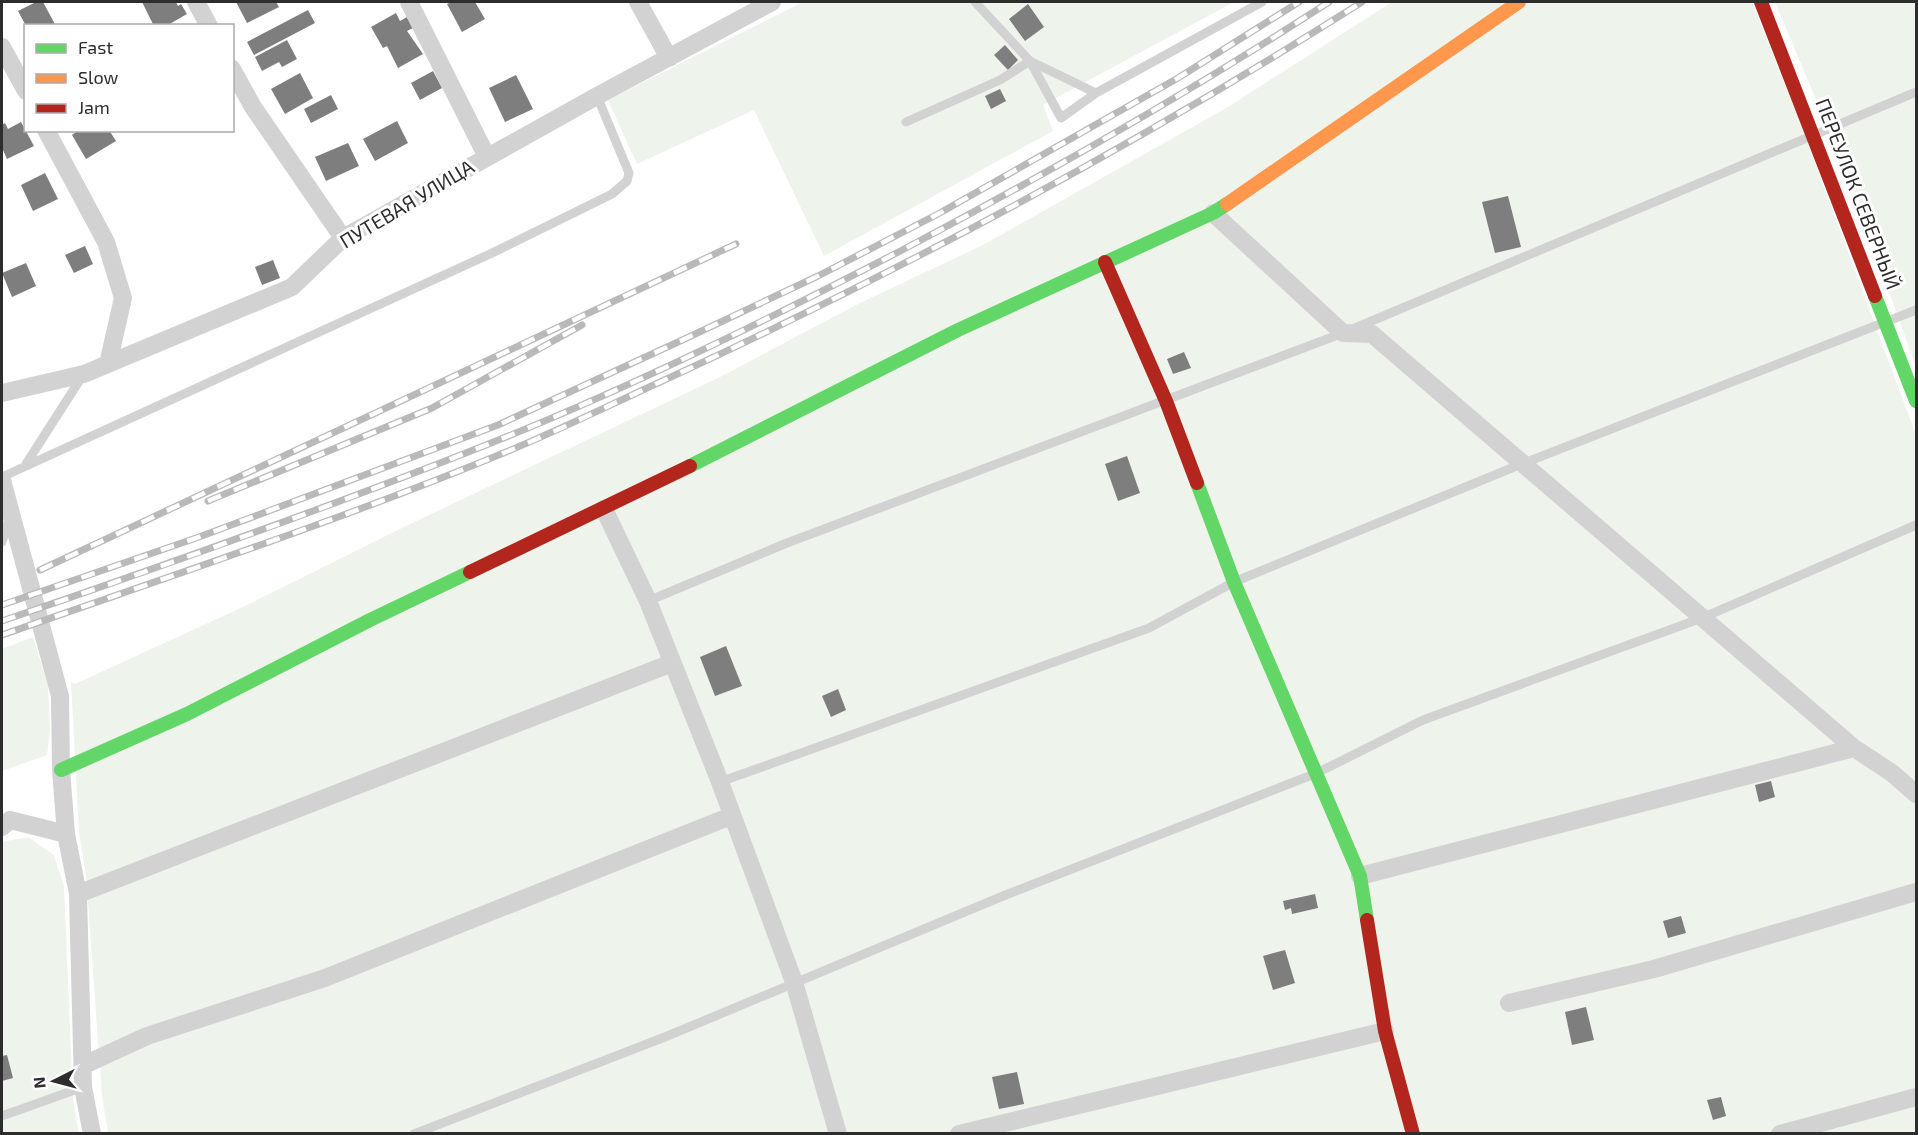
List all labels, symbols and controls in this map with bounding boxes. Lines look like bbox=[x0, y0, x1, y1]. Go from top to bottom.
legend bbox=[24, 24, 234, 132]
text: Fast bbox=[78, 36, 113, 58]
text: Slow bbox=[78, 66, 119, 88]
street label: ПЕРЕУЛОК СЕВЕРНЫЙ bbox=[1811, 95, 1906, 293]
text: Jam bbox=[78, 96, 110, 118]
street label: ПУТЕВАЯ УЛИЦА bbox=[335, 153, 479, 253]
north arrow bbox=[24, 1051, 84, 1111]
text: N bbox=[29, 1076, 49, 1089]

